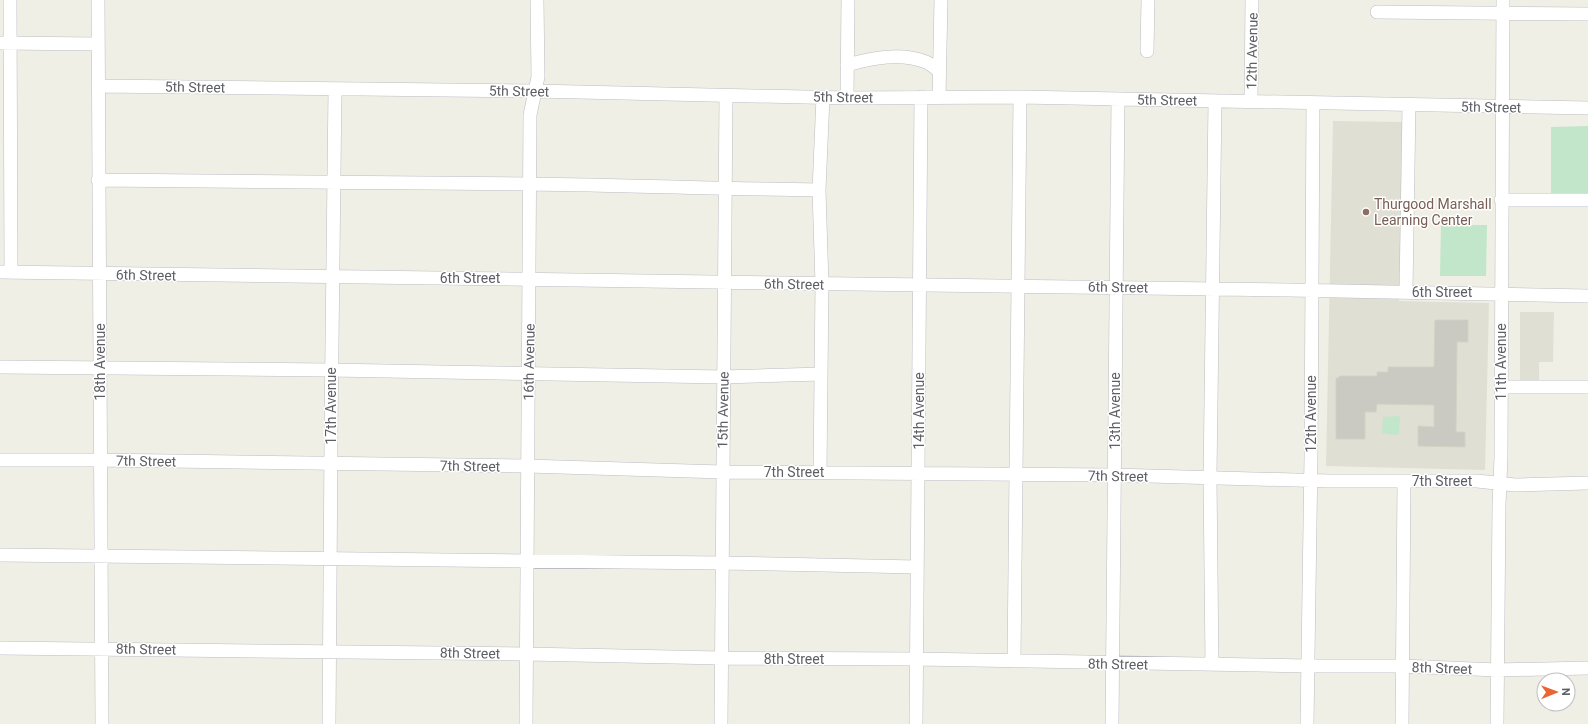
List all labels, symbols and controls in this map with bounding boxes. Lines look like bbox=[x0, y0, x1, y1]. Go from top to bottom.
street label: 12th Avenue bbox=[1243, 12, 1261, 90]
street label: 5th Street bbox=[165, 78, 226, 96]
street label: 5th Street bbox=[489, 82, 550, 100]
street label: 5th Street bbox=[813, 88, 874, 106]
street label: 5th Street bbox=[1137, 91, 1198, 109]
street label: 5th Street bbox=[1461, 98, 1522, 116]
place label: Thurgood Marshall Learning Center bbox=[1374, 196, 1492, 228]
marker: Thurgood Marshall Learning Center bbox=[1361, 207, 1371, 217]
street label: 6th Street bbox=[116, 266, 177, 284]
street label: 6th Street bbox=[440, 270, 501, 286]
street label: 6th Street bbox=[764, 275, 825, 293]
street label: 6th Street bbox=[1088, 278, 1149, 296]
street label: 6th Street bbox=[1412, 284, 1473, 300]
street label: 18th Avenue bbox=[92, 323, 108, 401]
street label: 16th Avenue bbox=[520, 323, 538, 401]
street label: 11th Avenue bbox=[1493, 323, 1509, 401]
street label: 17th Avenue bbox=[323, 367, 339, 445]
street label: 15th Avenue bbox=[714, 371, 732, 449]
street label: 14th Avenue bbox=[911, 372, 927, 450]
street label: 13th Avenue bbox=[1107, 372, 1123, 450]
street label: 12th Avenue bbox=[1303, 375, 1319, 453]
street label: 7th Street bbox=[116, 452, 177, 470]
street label: 7th Street bbox=[440, 457, 501, 475]
street label: 7th Street bbox=[764, 464, 825, 480]
street label: 7th Street bbox=[1088, 467, 1149, 485]
street label: 7th Street bbox=[1412, 473, 1473, 489]
street label: 8th Street bbox=[116, 640, 177, 658]
street label: 8th Street bbox=[440, 644, 501, 662]
street label: 8th Street bbox=[764, 651, 825, 667]
street label: 8th Street bbox=[1088, 655, 1149, 673]
street label: 8th Street bbox=[1411, 659, 1473, 677]
north arrow bbox=[1536, 672, 1576, 712]
text: N bbox=[1559, 688, 1572, 696]

